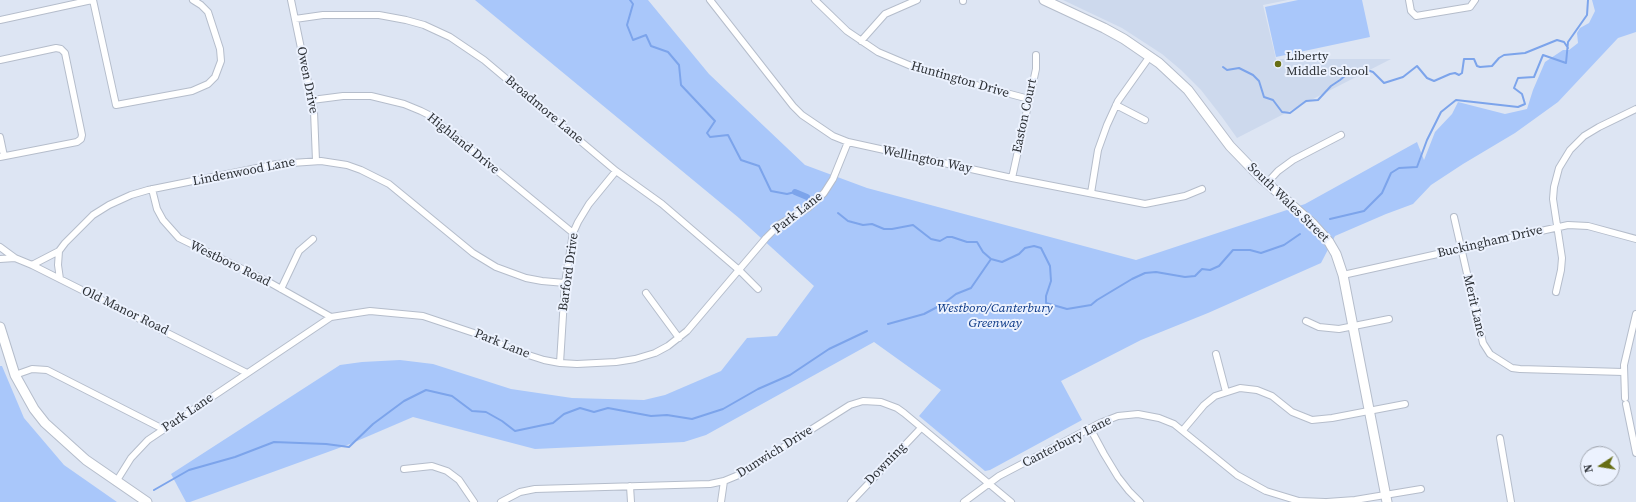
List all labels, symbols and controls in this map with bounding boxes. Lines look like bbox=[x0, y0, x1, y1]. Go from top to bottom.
street label: Owen Drive bbox=[293, 45, 321, 115]
place label: Liberty Middle School bbox=[1286, 49, 1369, 80]
street label: Huntington Drive bbox=[909, 58, 1011, 102]
marker: Liberty Middle School bbox=[1273, 59, 1283, 69]
street label: Broadmore Lane bbox=[502, 73, 586, 147]
street label: Easton Court bbox=[1010, 78, 1040, 154]
street label: Highland Drive bbox=[424, 110, 502, 178]
street label: Wellington Way bbox=[881, 143, 973, 177]
street label: Lindenwood Lane bbox=[191, 154, 297, 190]
street label: South Wales Street bbox=[1244, 160, 1332, 246]
street label: Park Lane bbox=[770, 189, 826, 237]
street label: Buckingham Drive bbox=[1436, 222, 1544, 262]
street label: Barford Drive bbox=[556, 232, 582, 312]
street label: Westboro Road bbox=[187, 238, 273, 290]
street label: Merit Lane bbox=[1459, 273, 1489, 339]
street label: Old Manor Road bbox=[79, 283, 171, 339]
park label: Westboro/Canterbury Greenway bbox=[937, 301, 1053, 332]
street label: Park Lane bbox=[472, 326, 532, 362]
street label: Park Lane bbox=[159, 390, 217, 436]
street label: Canterbury Lane bbox=[1020, 413, 1114, 471]
street label: Dunwich Drive bbox=[734, 422, 816, 482]
street label: Downing bbox=[862, 440, 910, 488]
north arrow bbox=[1580, 446, 1620, 486]
text: N bbox=[1581, 463, 1597, 474]

